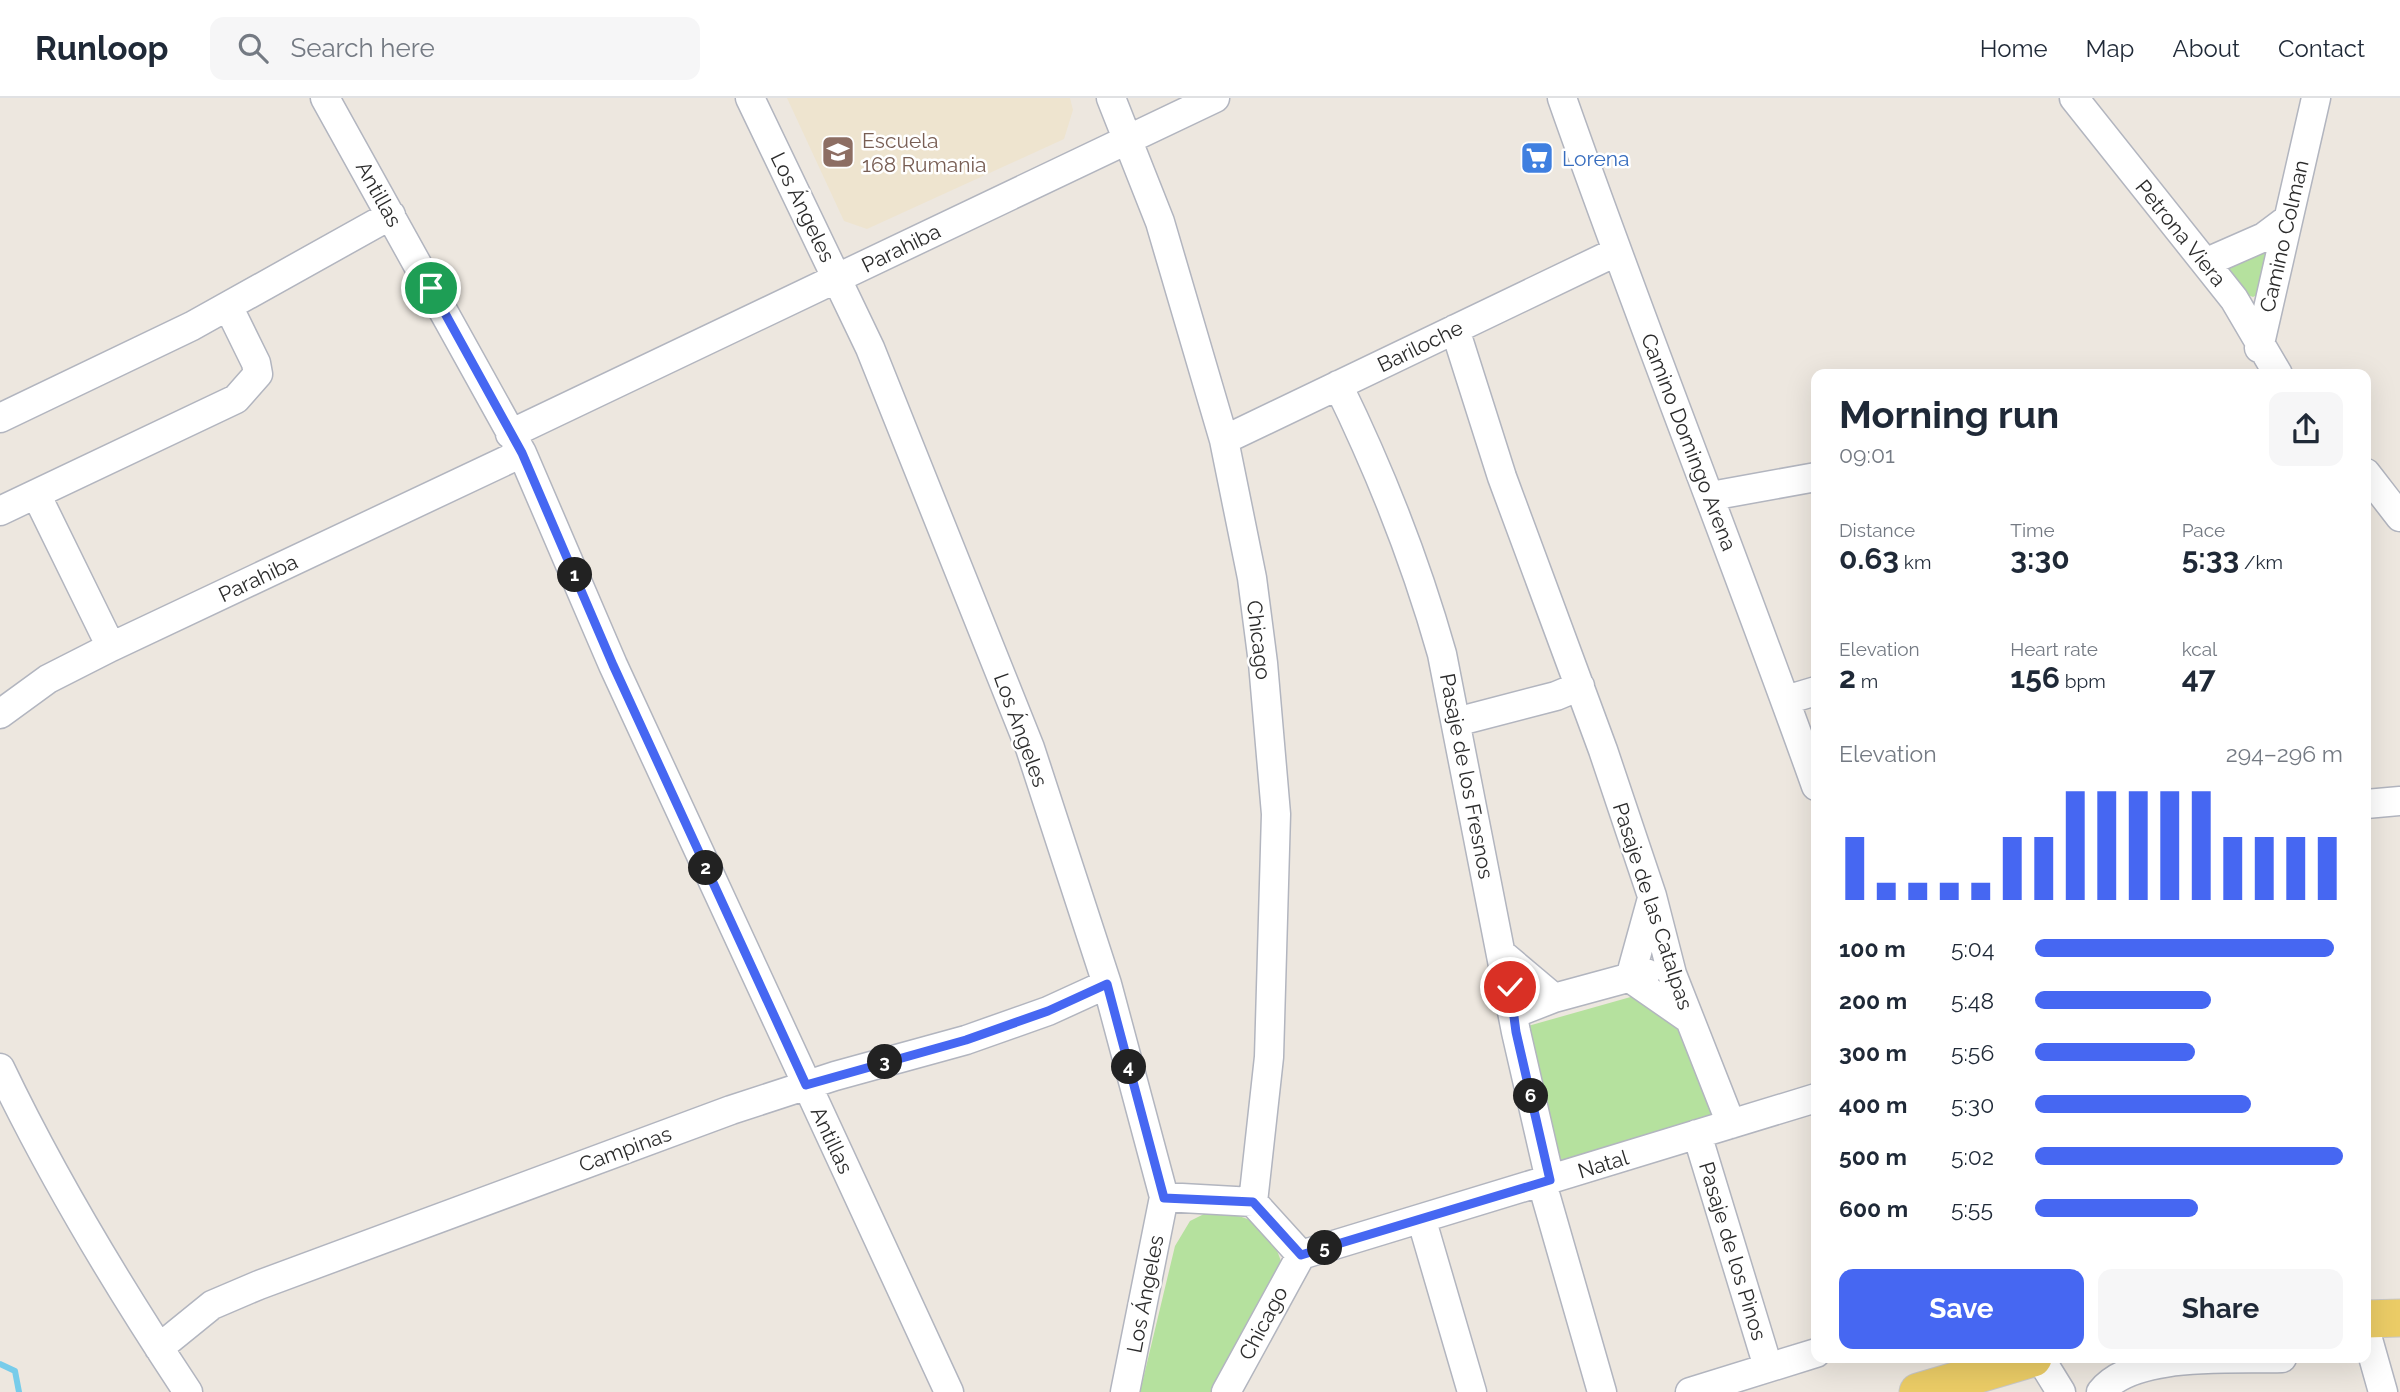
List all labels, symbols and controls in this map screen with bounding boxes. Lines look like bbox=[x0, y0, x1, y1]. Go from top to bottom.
search box bbox=[210, 17, 700, 80]
text: Runloop bbox=[35, 29, 168, 68]
icon: search bbox=[234, 29, 272, 67]
text: Search here bbox=[290, 33, 435, 63]
text: Home bbox=[1980, 34, 2048, 63]
text: Map bbox=[2086, 34, 2134, 63]
text: About bbox=[2172, 34, 2240, 63]
text: Contact bbox=[2278, 34, 2365, 63]
place label: Escuela 168 Rumania bbox=[862, 128, 987, 177]
school or university icon: Escuela 168 Rumania bbox=[819, 133, 857, 171]
supermarket icon: Lorena bbox=[1518, 139, 1556, 177]
place label: Lorena bbox=[1562, 146, 1630, 171]
street label: Los Ángeles bbox=[766, 148, 840, 266]
street label: Antillas bbox=[351, 157, 407, 231]
street label: Camino Colman bbox=[2254, 157, 2314, 315]
street label: Petrona Viera bbox=[2130, 175, 2232, 291]
street label: Parahiba bbox=[858, 218, 944, 278]
pin bbox=[401, 258, 461, 318]
icon: arrive bbox=[412, 269, 450, 307]
street label: Bariloche bbox=[1373, 315, 1467, 377]
street label: Camino Domingo Arena bbox=[1636, 330, 1742, 554]
text: Morning run bbox=[1839, 392, 2059, 437]
button: share bbox=[2269, 392, 2343, 466]
text: 09:01 bbox=[1839, 441, 1895, 468]
text: Distance bbox=[1839, 519, 1915, 541]
text: Time bbox=[2010, 519, 2055, 541]
text: Pace bbox=[2182, 519, 2225, 541]
text: 0.63 bbox=[1839, 541, 1899, 576]
text: 3:30 bbox=[2010, 541, 2070, 576]
text: 5:33 bbox=[2182, 541, 2239, 576]
street label: Parahiba bbox=[214, 549, 302, 607]
text: km bbox=[1899, 551, 1931, 573]
text: /km bbox=[2239, 551, 2283, 573]
pin: 1 bbox=[558, 558, 592, 592]
text: 1 bbox=[570, 563, 579, 585]
street label: Chicago bbox=[1242, 599, 1276, 681]
text: Elevation bbox=[1839, 638, 1920, 660]
text: Heart rate bbox=[2010, 638, 2098, 660]
text: kcal bbox=[2182, 638, 2217, 660]
text: 2 bbox=[1839, 660, 1856, 695]
text: 156 bbox=[2010, 660, 2060, 695]
text: 47 bbox=[2182, 660, 2216, 695]
street label: Los Ángeles bbox=[989, 670, 1053, 790]
text: m bbox=[1856, 670, 1878, 692]
text: bpm bbox=[2060, 670, 2106, 692]
street label: Pasaje de los Fresnos bbox=[1435, 671, 1499, 881]
text: Elevation bbox=[1839, 740, 1937, 767]
text: 294–296 m bbox=[2226, 740, 2343, 767]
street label: Pasaje de las Catalpas bbox=[1608, 799, 1698, 1013]
pin: 2 bbox=[688, 850, 724, 886]
text: 2 bbox=[700, 856, 711, 878]
text: 100 m bbox=[1839, 935, 1906, 962]
text: 5:04 bbox=[1951, 935, 1995, 962]
pin bbox=[1480, 957, 1540, 1017]
icon: check bbox=[1491, 968, 1529, 1006]
text: 200 m bbox=[1839, 987, 1907, 1014]
text: 5:48 bbox=[1951, 987, 1994, 1014]
text: 300 m bbox=[1839, 1039, 1907, 1066]
text: 5:56 bbox=[1951, 1039, 1994, 1066]
pin: 3 bbox=[868, 1044, 903, 1080]
pin: 4 bbox=[1112, 1049, 1146, 1084]
text: 3 bbox=[879, 1050, 890, 1072]
text: 4 bbox=[1123, 1055, 1134, 1077]
pin: 6 bbox=[1514, 1079, 1548, 1114]
text: 6 bbox=[1525, 1084, 1536, 1106]
text: 400 m bbox=[1839, 1091, 1907, 1118]
text: 5:30 bbox=[1951, 1091, 1994, 1118]
street label: Antillas bbox=[806, 1103, 858, 1177]
street label: Campinas bbox=[575, 1121, 675, 1177]
text: 500 m bbox=[1839, 1143, 1907, 1170]
text: 5:02 bbox=[1951, 1143, 1994, 1170]
street label: Natal bbox=[1575, 1144, 1632, 1184]
street label: Pasaje de los Pinos bbox=[1694, 1159, 1772, 1343]
text: 600 m bbox=[1839, 1195, 1908, 1222]
text: 5:55 bbox=[1951, 1195, 1993, 1222]
pin: 5 bbox=[1308, 1230, 1342, 1266]
street label: Los Ángeles bbox=[1121, 1233, 1169, 1355]
text: 5 bbox=[1319, 1236, 1330, 1258]
button: Save bbox=[1839, 1269, 2084, 1349]
button: Share bbox=[2098, 1269, 2343, 1349]
street label: Chicago bbox=[1233, 1282, 1293, 1364]

